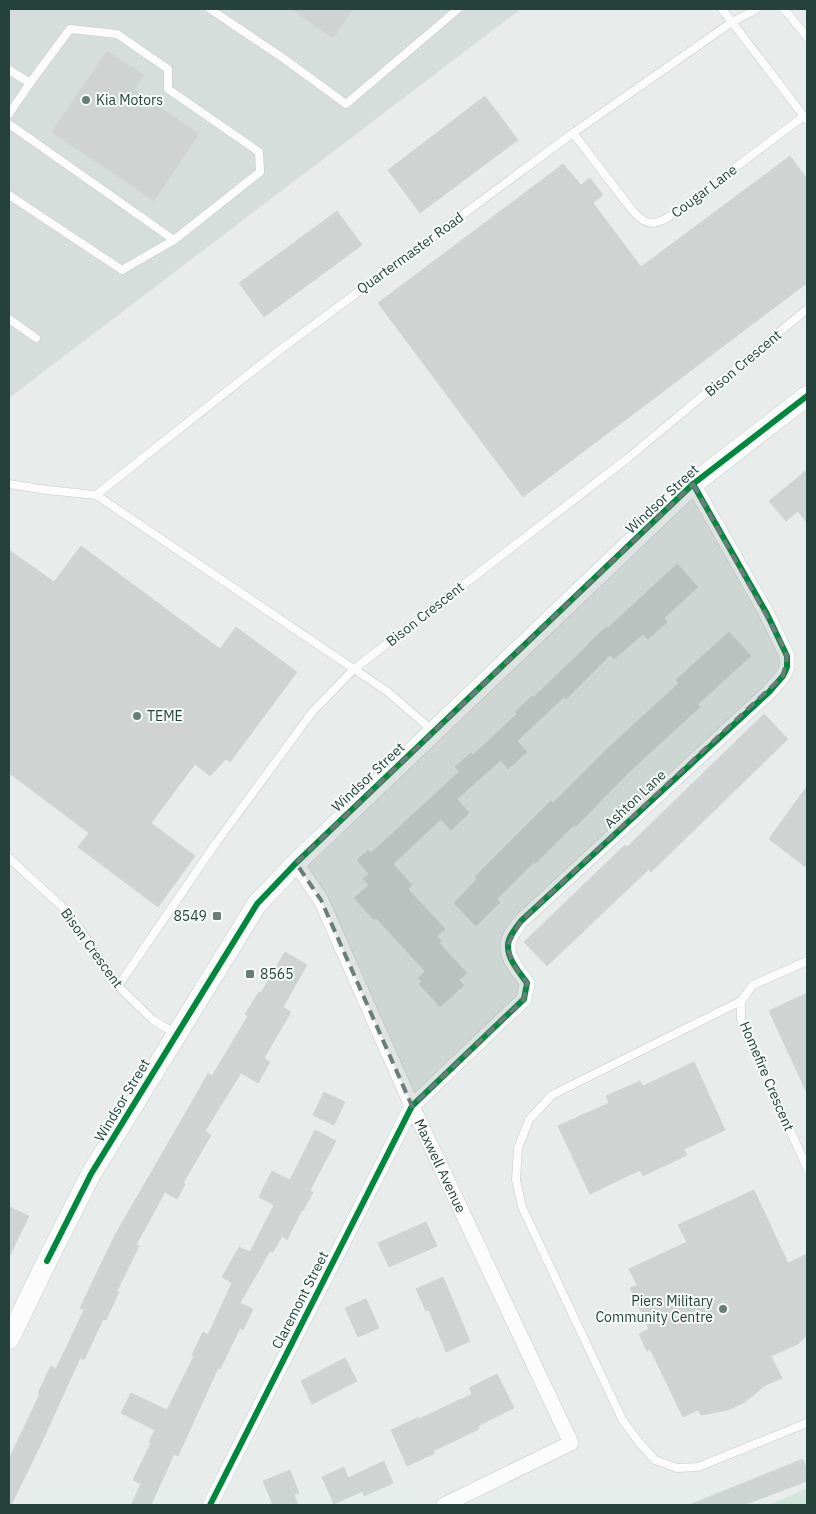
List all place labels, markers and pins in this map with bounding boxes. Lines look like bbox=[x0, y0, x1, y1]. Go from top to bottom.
place label: Kia Motors bbox=[96, 91, 163, 109]
marker: Kia Motors bbox=[80, 94, 92, 106]
place label: TEME bbox=[147, 707, 183, 725]
marker: TEME bbox=[131, 710, 143, 722]
place label: 8549 bbox=[173, 907, 207, 925]
marker: 8549 bbox=[211, 910, 223, 922]
place label: 8565 bbox=[260, 965, 294, 983]
marker: 8565 bbox=[244, 968, 256, 980]
place label: Piers Military Community Centre bbox=[595, 1292, 713, 1326]
marker: Piers Military Community Centre bbox=[717, 1303, 729, 1315]

